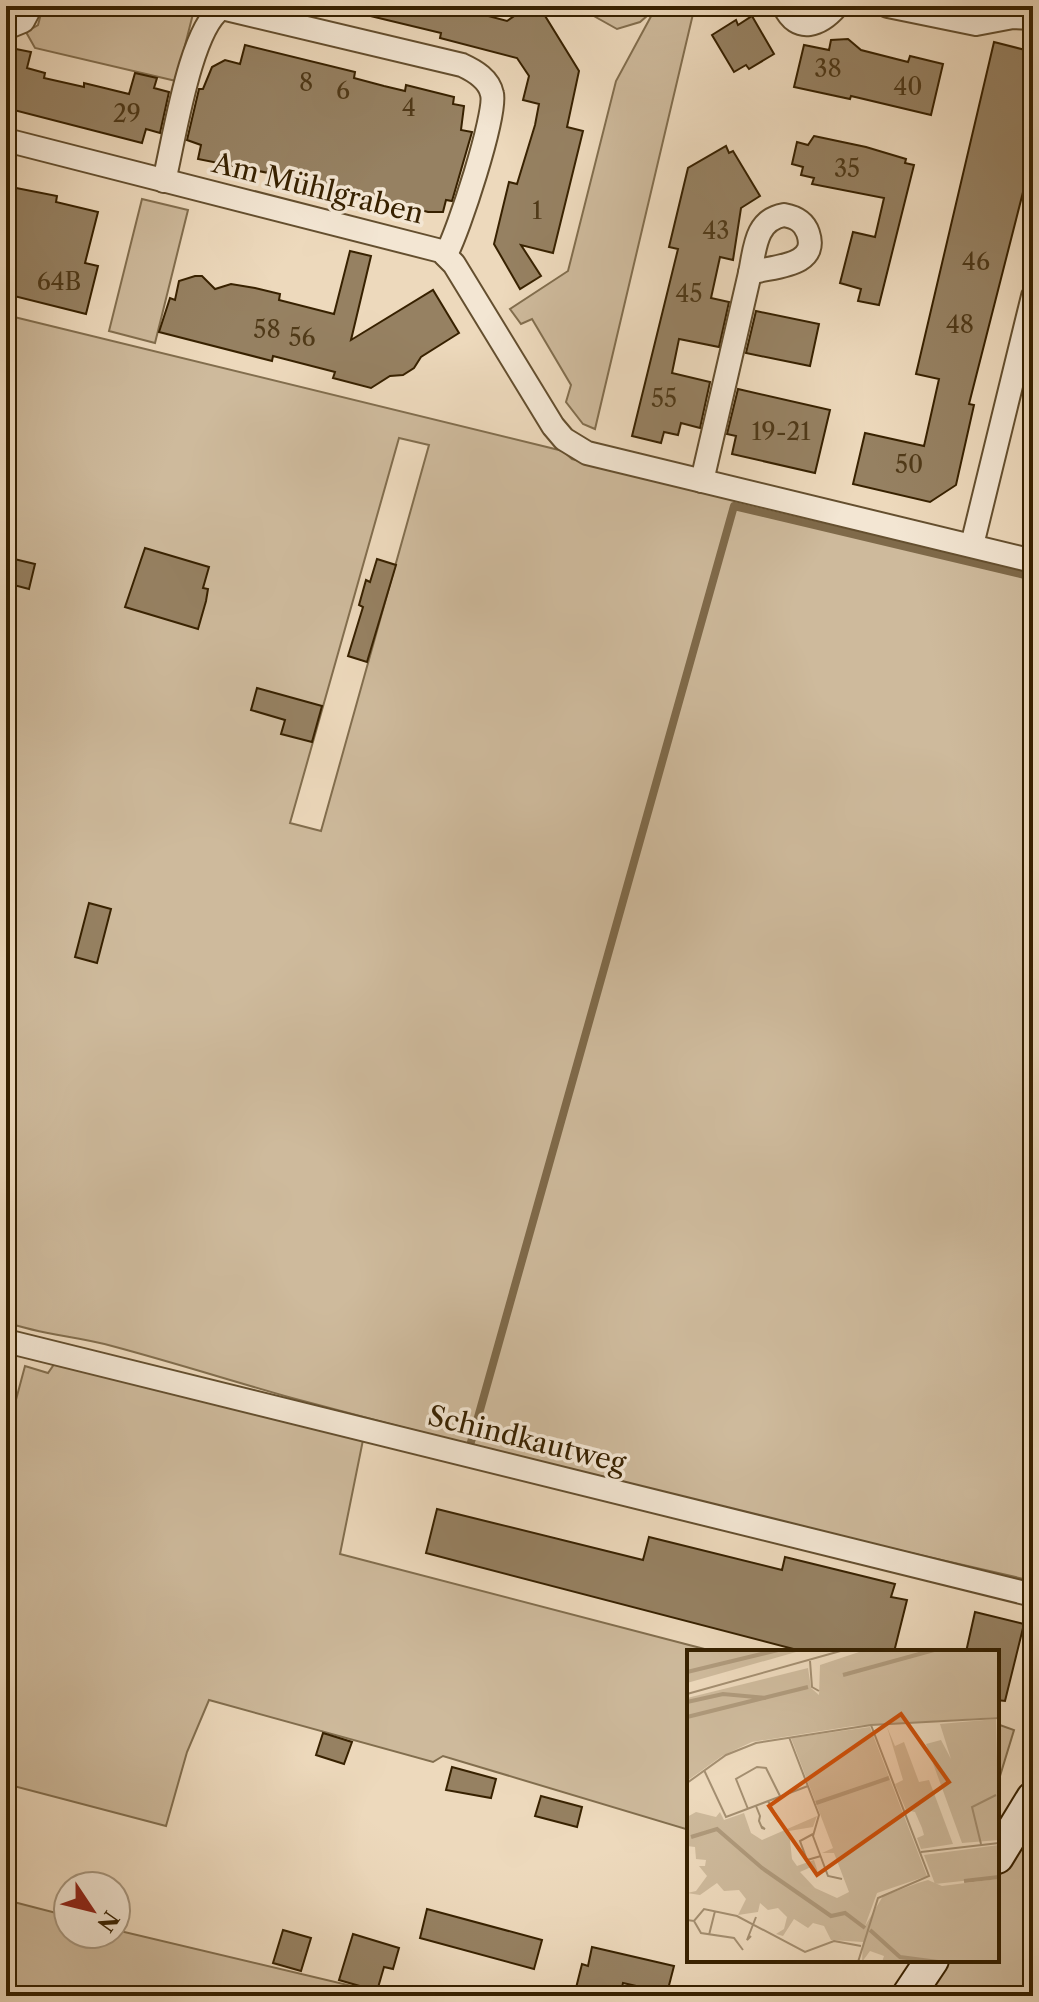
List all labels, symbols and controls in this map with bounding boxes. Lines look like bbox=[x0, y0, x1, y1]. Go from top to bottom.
house number: 38 bbox=[814, 54, 842, 83]
house number: 8 bbox=[299, 68, 313, 97]
house number: 40 bbox=[893, 72, 923, 101]
house number: 6 bbox=[336, 76, 350, 105]
house number: 4 bbox=[402, 93, 416, 122]
house number: 29 bbox=[113, 99, 141, 128]
street label: Am Mühlgraben bbox=[208, 145, 427, 231]
house number: 35 bbox=[834, 154, 860, 183]
house number: 1 bbox=[532, 196, 542, 225]
house number: 43 bbox=[702, 216, 730, 245]
house number: 46 bbox=[962, 247, 990, 276]
house number: 64B bbox=[37, 267, 81, 296]
house number: 45 bbox=[676, 279, 702, 308]
house number: 48 bbox=[946, 310, 974, 339]
house number: 58 bbox=[253, 315, 281, 344]
house number: 56 bbox=[288, 323, 316, 352]
house number: 55 bbox=[651, 384, 677, 413]
house number: 19-21 bbox=[751, 417, 811, 446]
house number: 50 bbox=[895, 450, 923, 479]
street label: Schindkautweg bbox=[425, 1398, 630, 1480]
inset map bbox=[687, 1650, 999, 1962]
north arrow bbox=[52, 1870, 132, 1950]
text: N bbox=[91, 1906, 125, 1937]

